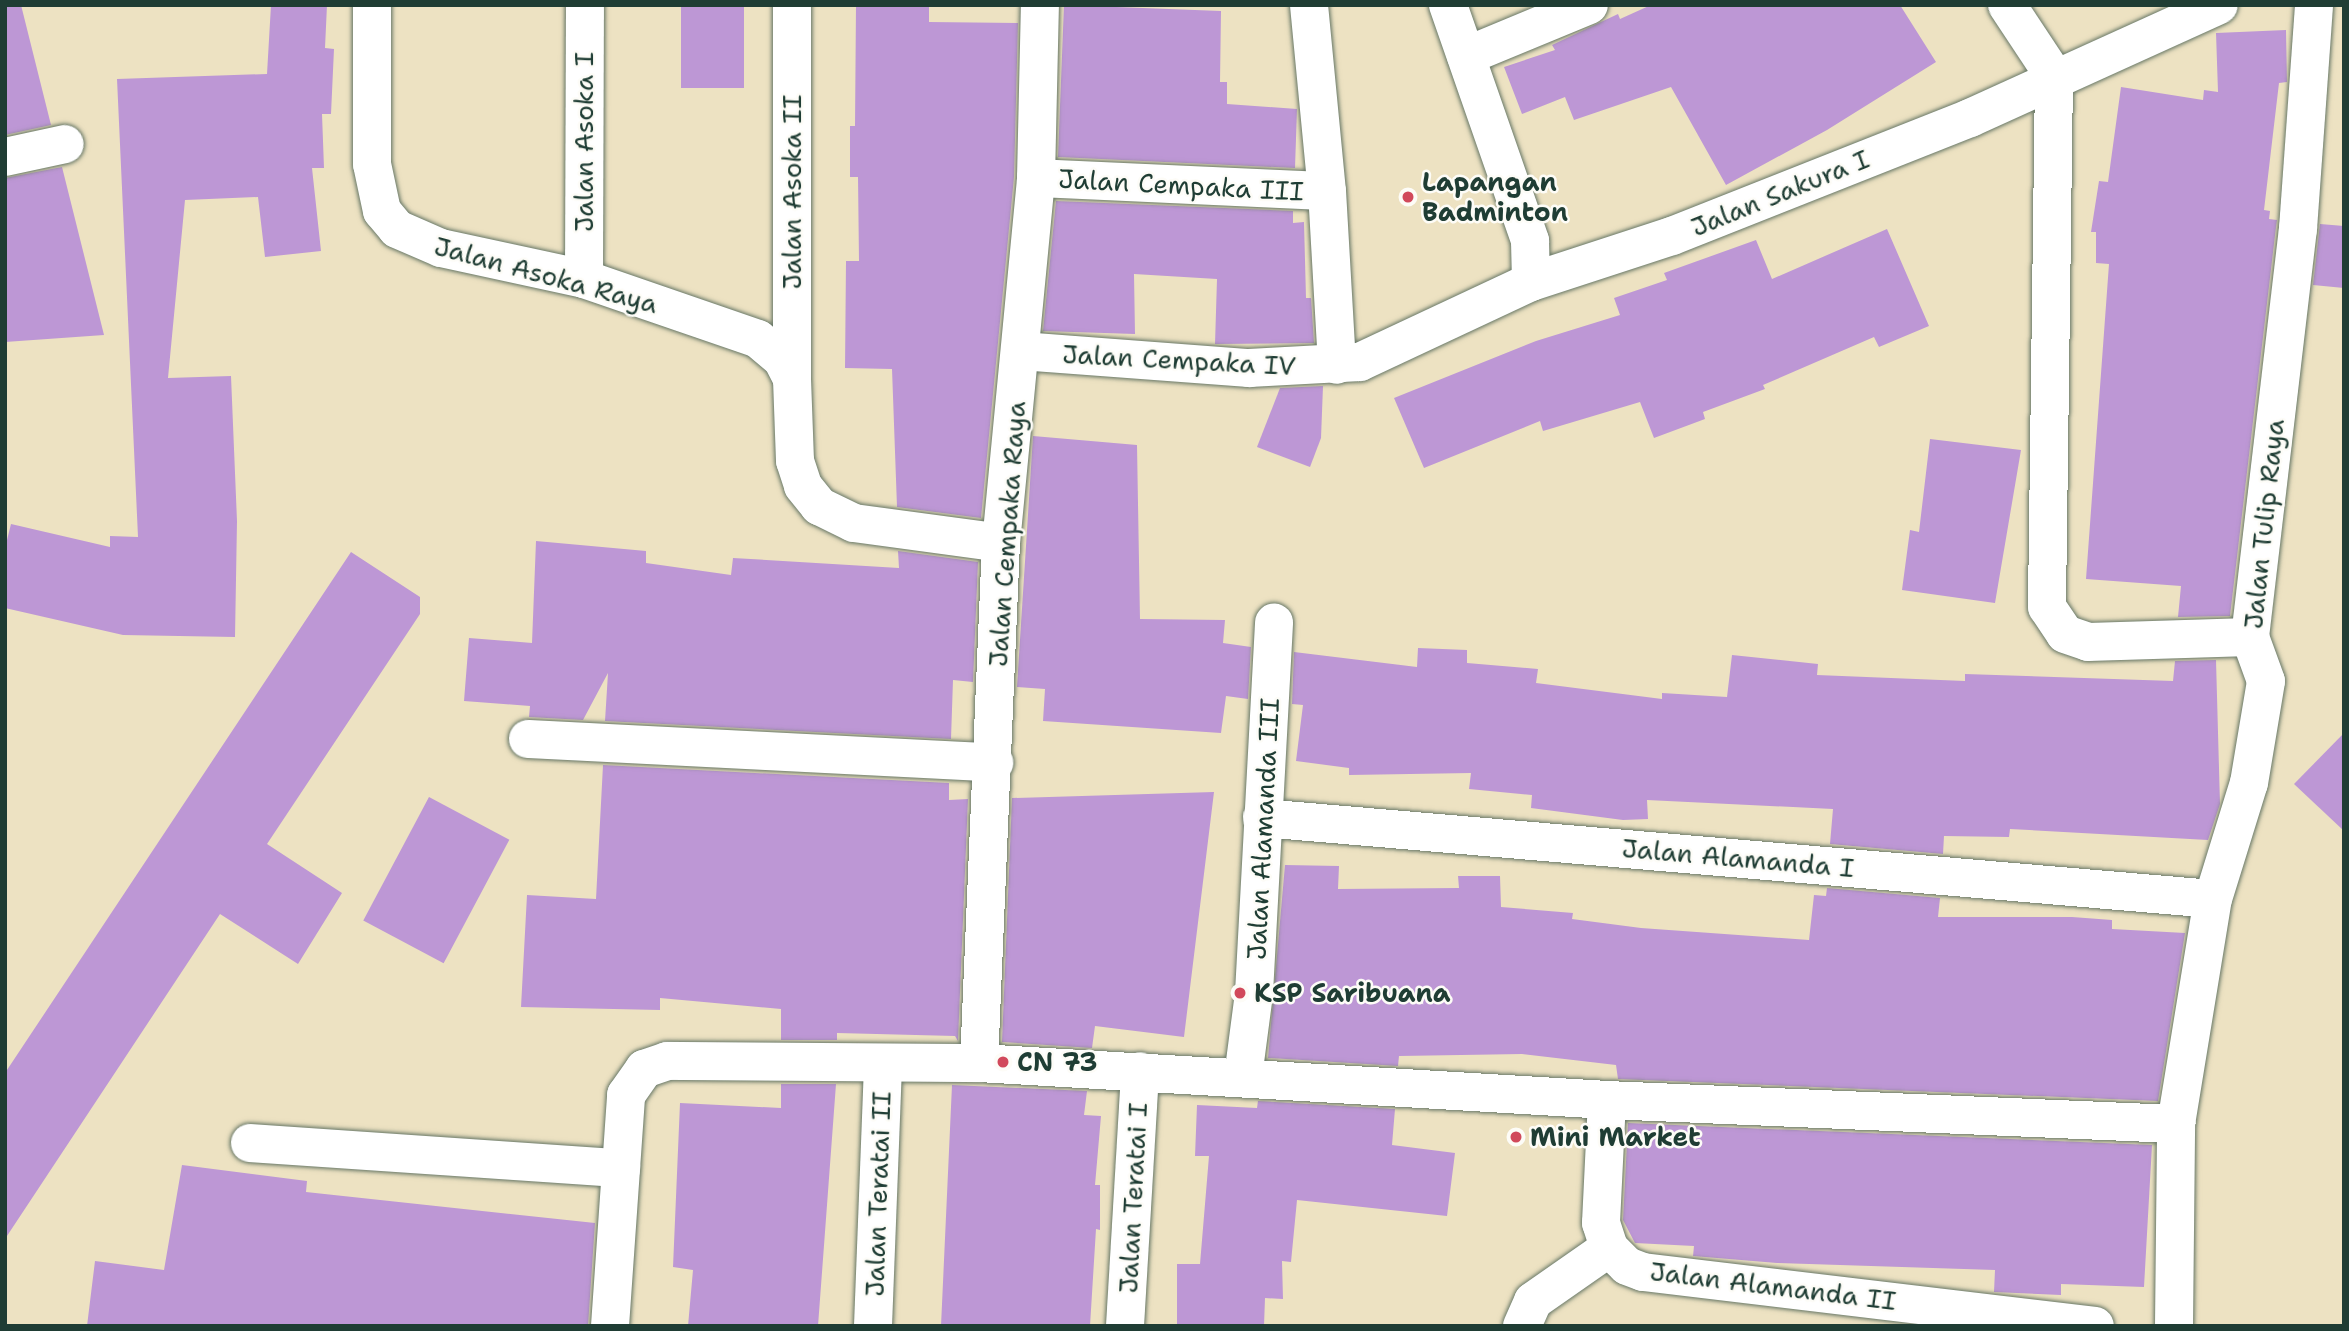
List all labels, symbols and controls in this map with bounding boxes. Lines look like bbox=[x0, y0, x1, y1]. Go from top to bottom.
street label: Jalan Asoka I bbox=[568, 52, 600, 232]
street label: Jalan Asoka II bbox=[776, 94, 808, 290]
street label: Jalan Sakura I bbox=[1686, 143, 1874, 243]
street label: Jalan Cempaka III bbox=[1057, 163, 1305, 207]
place label: Lapangan Badminton bbox=[1422, 166, 1568, 228]
marker: Lapangan Badminton bbox=[1400, 189, 1416, 205]
street label: Jalan Asoka Raya bbox=[431, 230, 661, 320]
street label: Jalan Cempaka IV bbox=[1061, 338, 1297, 382]
street label: Jalan Cempaka Raya bbox=[982, 400, 1032, 668]
street label: Jalan Tulip Raya bbox=[2237, 417, 2291, 631]
street label: Jalan Alamanda III bbox=[1241, 697, 1285, 961]
street label: Jalan Alamanda I bbox=[1621, 832, 1855, 884]
place label: KSP Saribuana bbox=[1254, 977, 1450, 1009]
marker: KSP Saribuana bbox=[1232, 985, 1248, 1001]
place label: CN 73 bbox=[1017, 1046, 1098, 1078]
marker: CN 73 bbox=[995, 1054, 1011, 1070]
street label: Jalan Teratai II bbox=[859, 1091, 897, 1297]
street label: Jalan Teratai I bbox=[1112, 1102, 1154, 1294]
place label: Mini Market bbox=[1530, 1121, 1701, 1153]
marker: Mini Market bbox=[1508, 1129, 1524, 1145]
street label: Jalan Alamanda II bbox=[1648, 1255, 1898, 1317]

